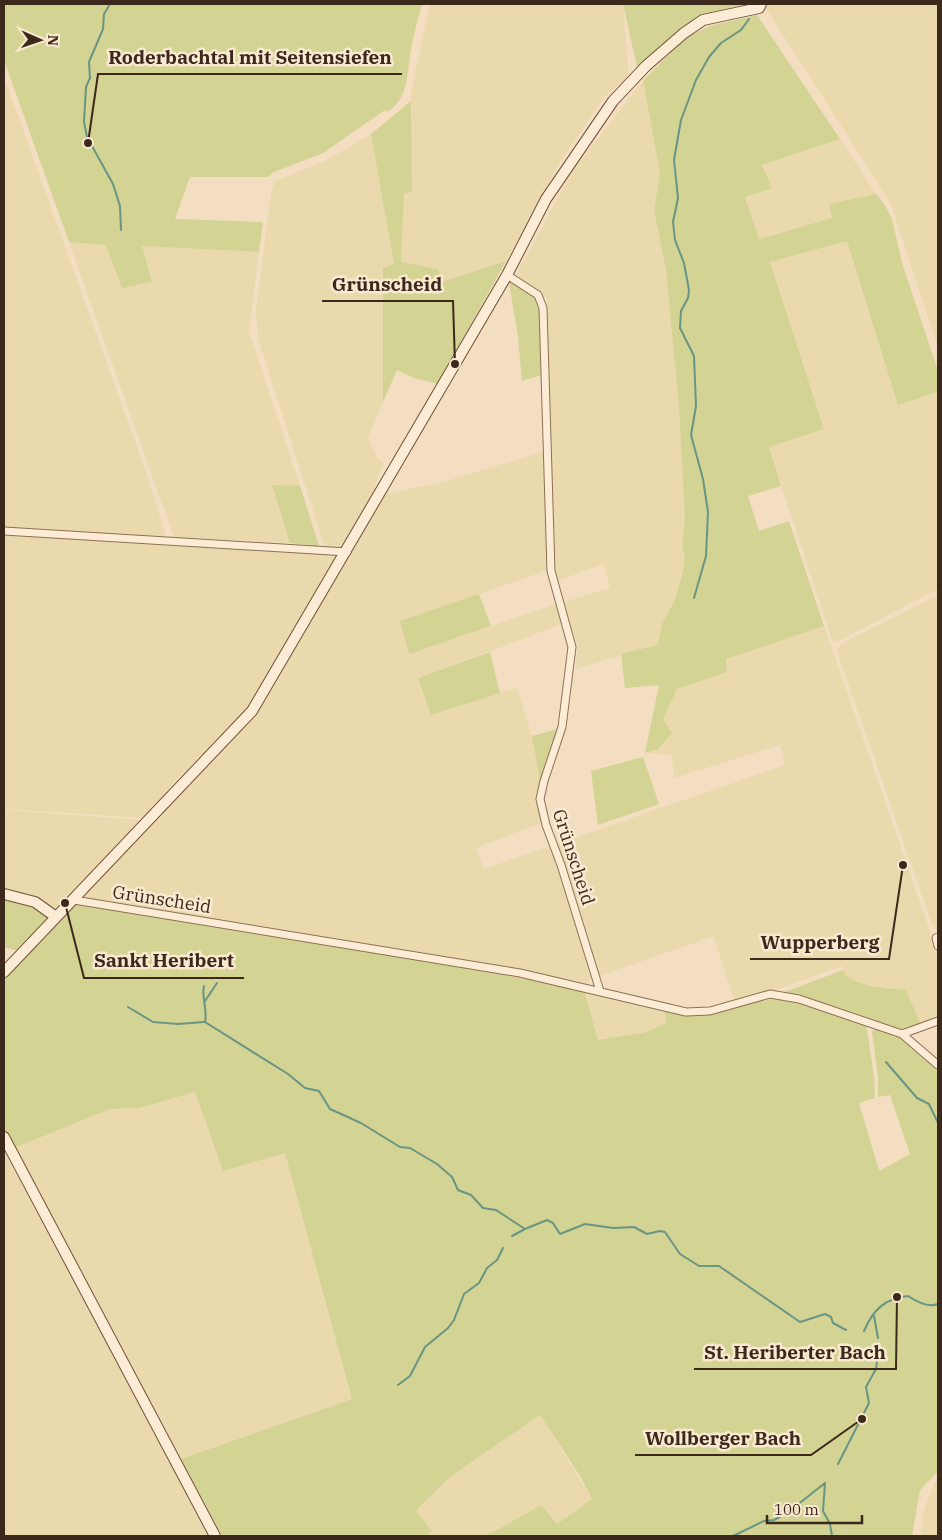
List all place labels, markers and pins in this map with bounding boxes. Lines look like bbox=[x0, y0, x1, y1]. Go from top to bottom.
callout: Roderbachtal mit Seitensiefen bbox=[98, 40, 402, 74]
callout: Grünscheid bbox=[322, 267, 453, 301]
callout: Wupperberg bbox=[750, 925, 889, 959]
callout: Sankt Heribert bbox=[84, 944, 244, 978]
callout: St. Heriberter Bach bbox=[694, 1335, 896, 1369]
callout: Wollberger Bach bbox=[635, 1421, 811, 1455]

